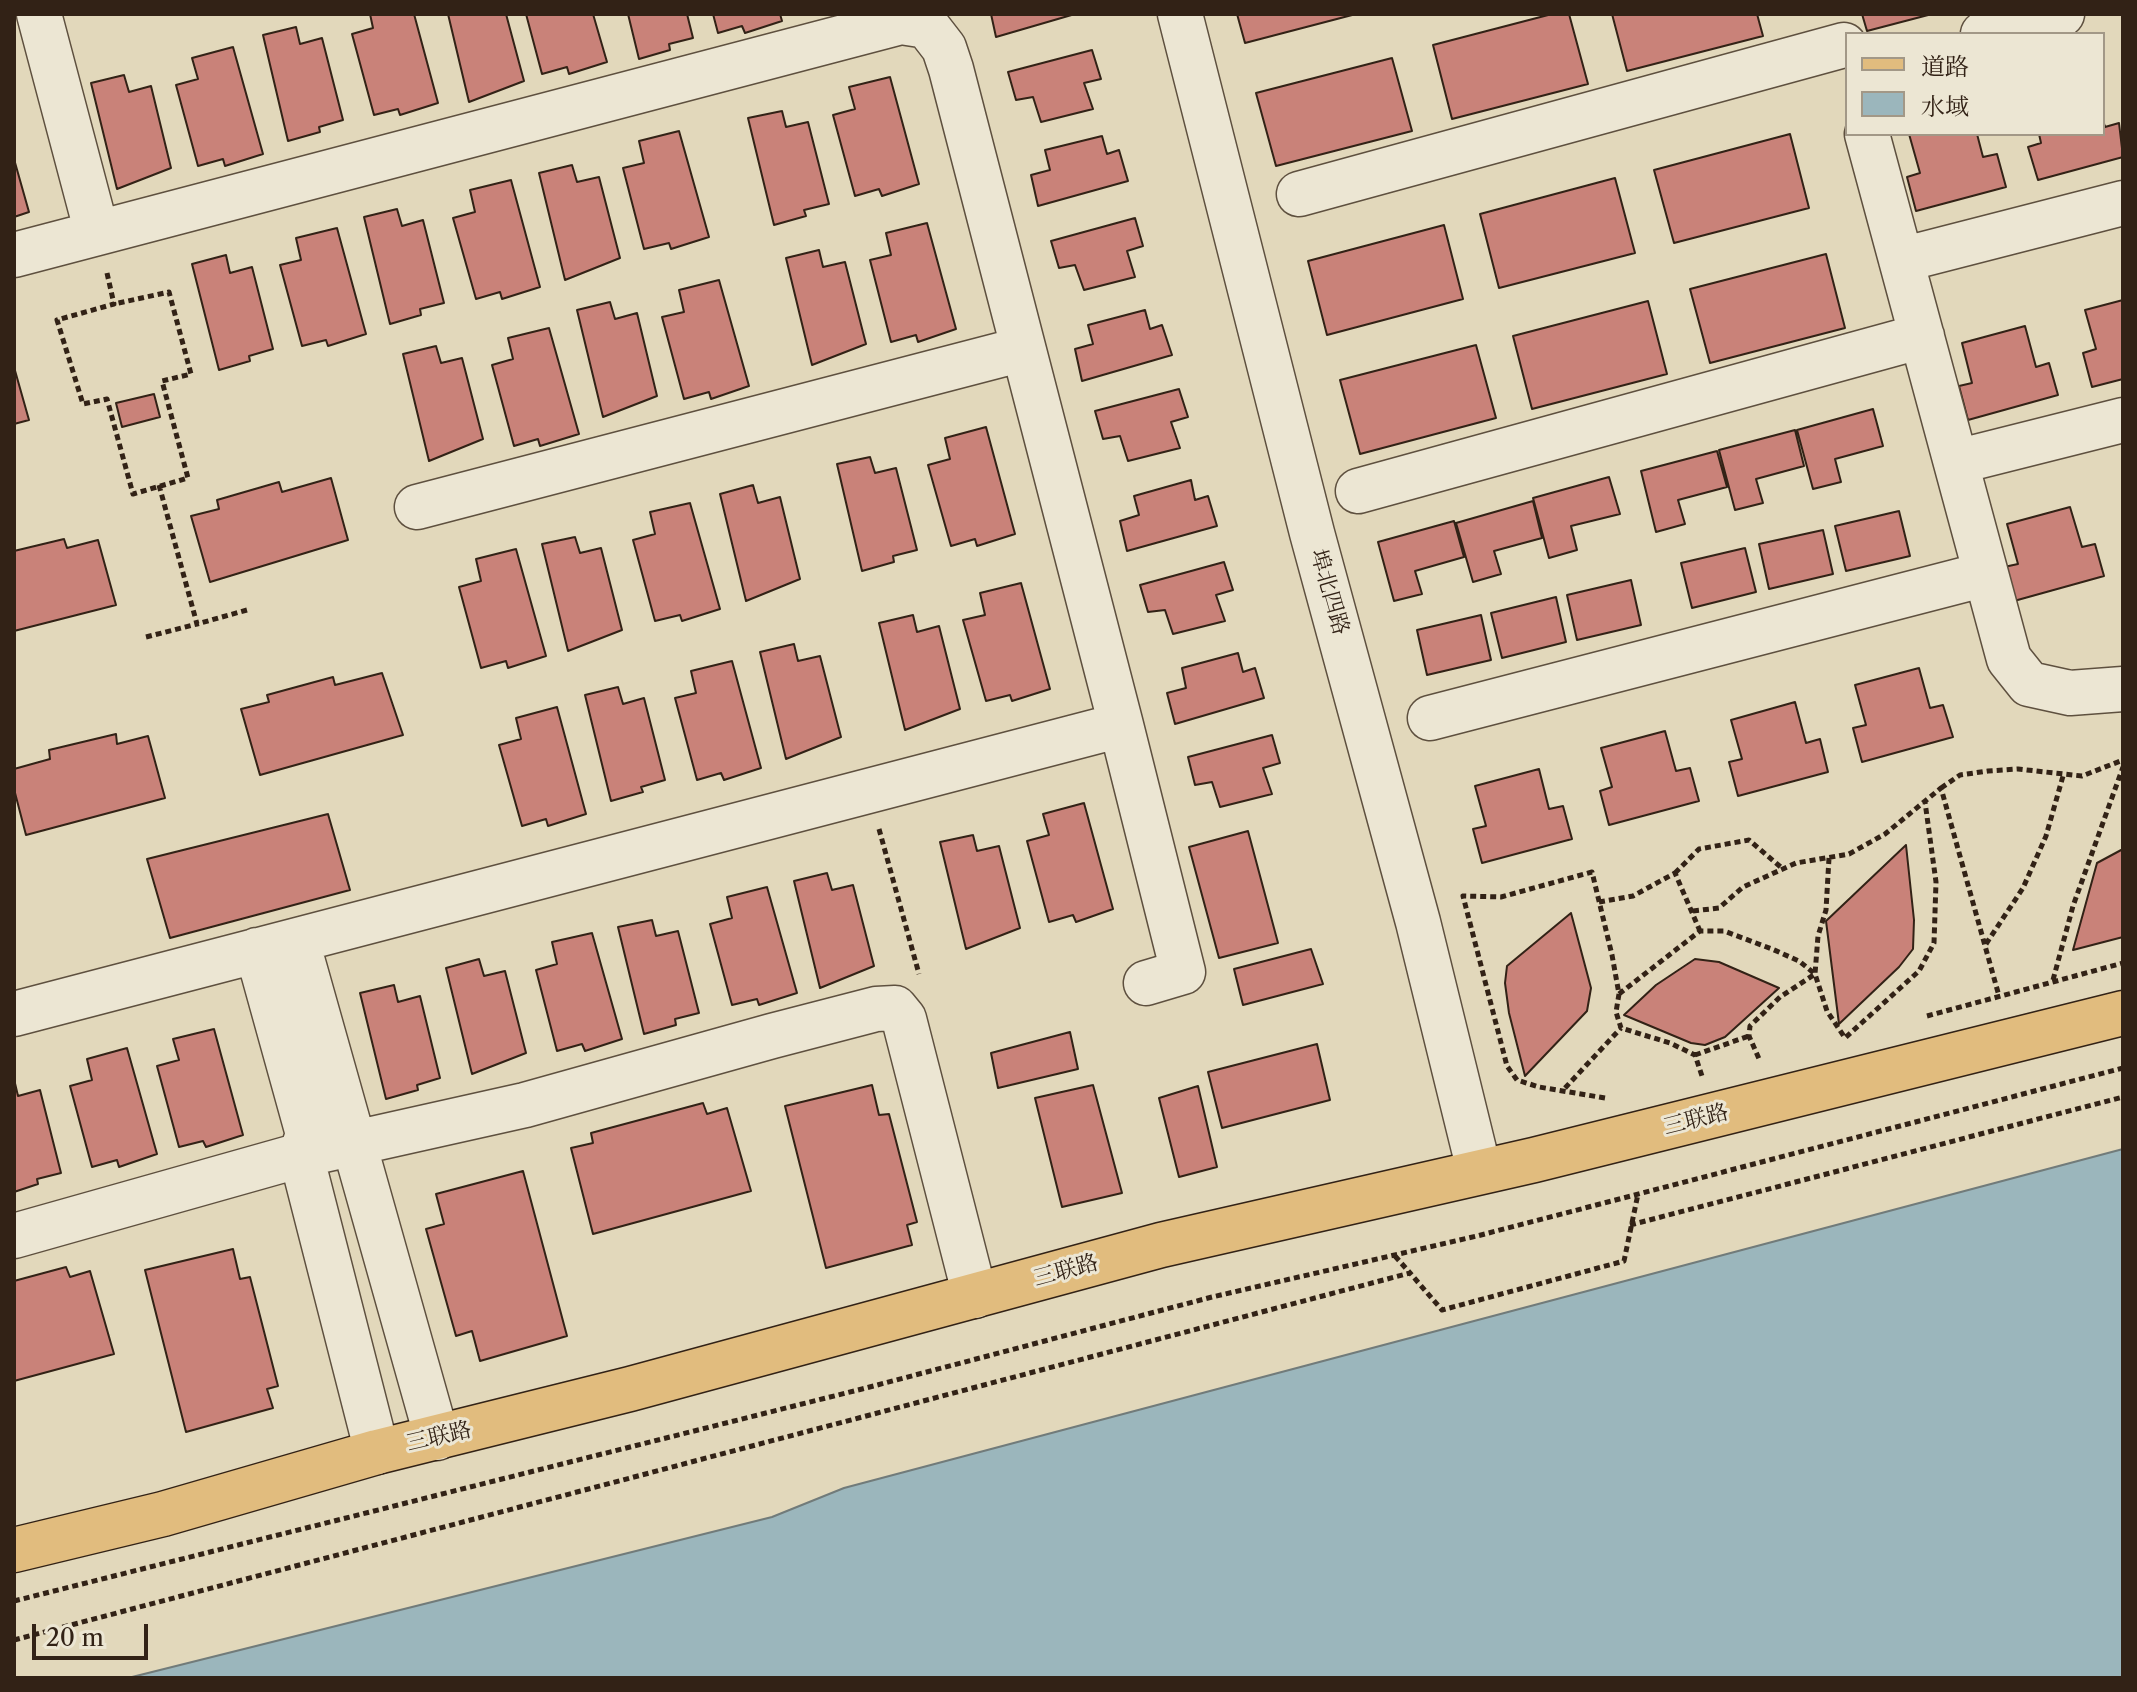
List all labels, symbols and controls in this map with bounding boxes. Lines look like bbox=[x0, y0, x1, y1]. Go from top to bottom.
legend bbox=[1845, 32, 2105, 136]
text: 道路 bbox=[1921, 52, 1969, 81]
text: 水域 bbox=[1921, 92, 1969, 121]
street label: 埠北四路 bbox=[1304, 546, 1354, 638]
street label: 三联路 bbox=[1661, 1099, 1731, 1141]
street label: 三联路 bbox=[1031, 1250, 1101, 1292]
street label: 三联路 bbox=[404, 1417, 474, 1457]
scale bar bbox=[36, 1608, 152, 1658]
text: 20 m bbox=[46, 1623, 104, 1652]

